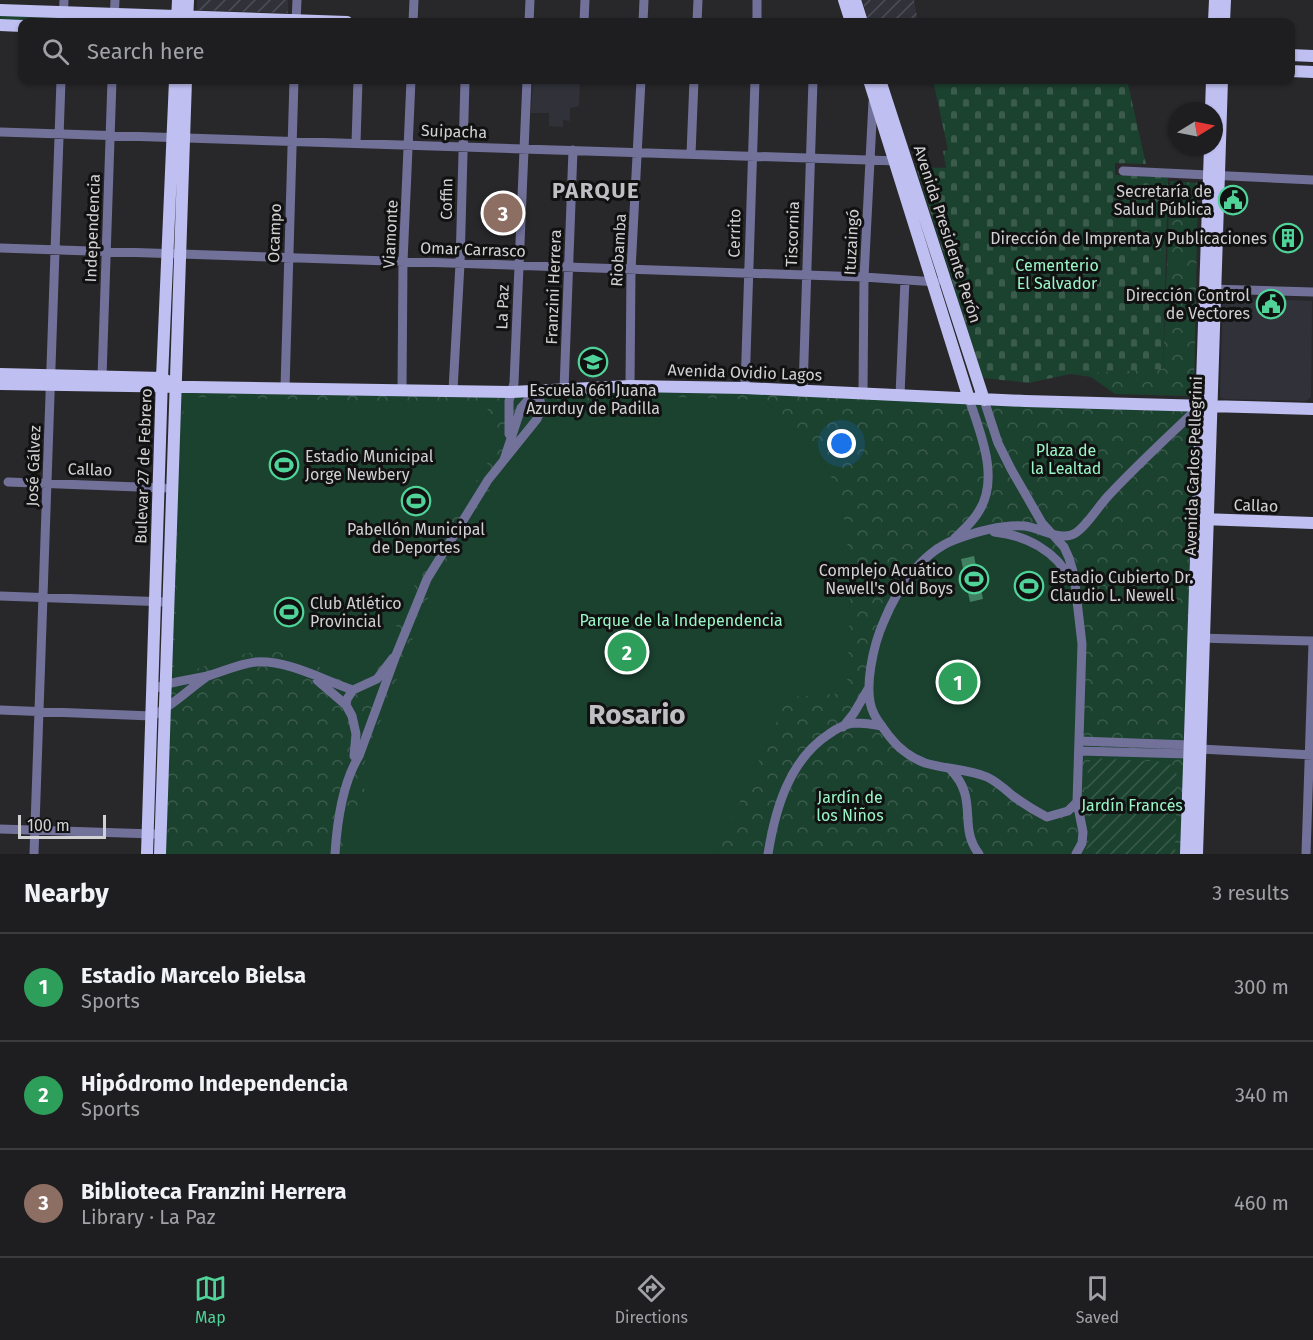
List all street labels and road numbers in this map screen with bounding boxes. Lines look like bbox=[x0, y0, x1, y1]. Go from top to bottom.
street label: Suipacha bbox=[421, 121, 487, 142]
street label: Avenida Presidente Perón bbox=[910, 143, 985, 325]
street label: Independencia bbox=[81, 173, 104, 283]
street label: Coffin bbox=[437, 178, 456, 220]
street label: Viamonte bbox=[379, 199, 402, 269]
street label: Tiscornia bbox=[782, 201, 803, 267]
street label: Ocampo bbox=[264, 203, 285, 263]
street label: Cerrito bbox=[725, 208, 744, 258]
street label: Ituzaingó bbox=[840, 208, 863, 276]
street label: Riobamba bbox=[607, 213, 630, 287]
street label: Franzini Herrera bbox=[542, 229, 565, 345]
street label: Omar Carrasco bbox=[420, 238, 526, 261]
street label: La Paz bbox=[492, 284, 513, 330]
street label: Avenida Ovidio Lagos bbox=[667, 360, 822, 385]
street label: Avenida Carlos Pellegrini bbox=[1181, 376, 1206, 556]
street label: Bulevar 27 de Febrero bbox=[131, 388, 156, 544]
street label: José Gálvez bbox=[23, 425, 44, 507]
street label: Callao bbox=[67, 459, 113, 480]
street label: Callao bbox=[1233, 495, 1279, 516]

